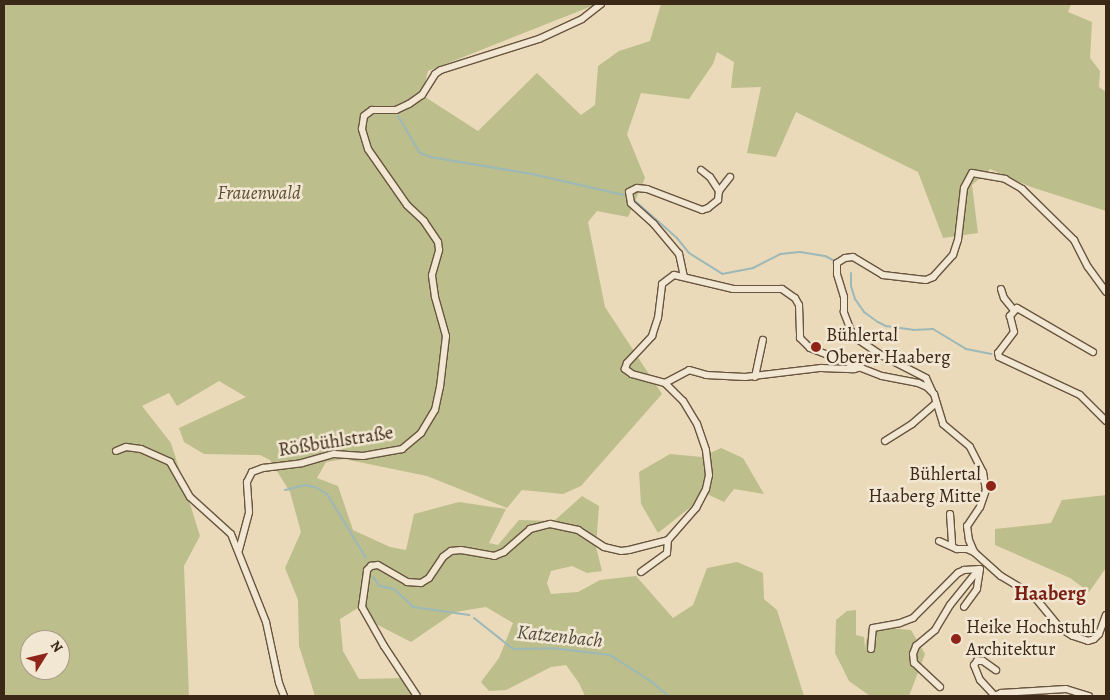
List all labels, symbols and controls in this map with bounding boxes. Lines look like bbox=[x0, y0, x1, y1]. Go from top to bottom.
park label: Frauenwald bbox=[217, 183, 301, 205]
place label: Bühlertal Oberer Haaberg bbox=[826, 325, 951, 369]
marker: Bühlertal Oberer Haaberg bbox=[810, 341, 822, 353]
street label: Rößbühlstraße bbox=[277, 422, 395, 462]
place label: Bühlertal Haaberg Mitte bbox=[868, 464, 981, 508]
marker: Bühlertal Haaberg Mitte bbox=[985, 480, 997, 492]
district label: Haaberg bbox=[1014, 581, 1086, 605]
place label: Heike Hochstuhl Architektur bbox=[966, 617, 1096, 661]
water label: Katzenbach bbox=[516, 620, 604, 652]
north arrow bbox=[20, 630, 70, 680]
marker: Heike Hochstuhl Architektur bbox=[950, 633, 962, 645]
text: N bbox=[46, 637, 67, 656]

